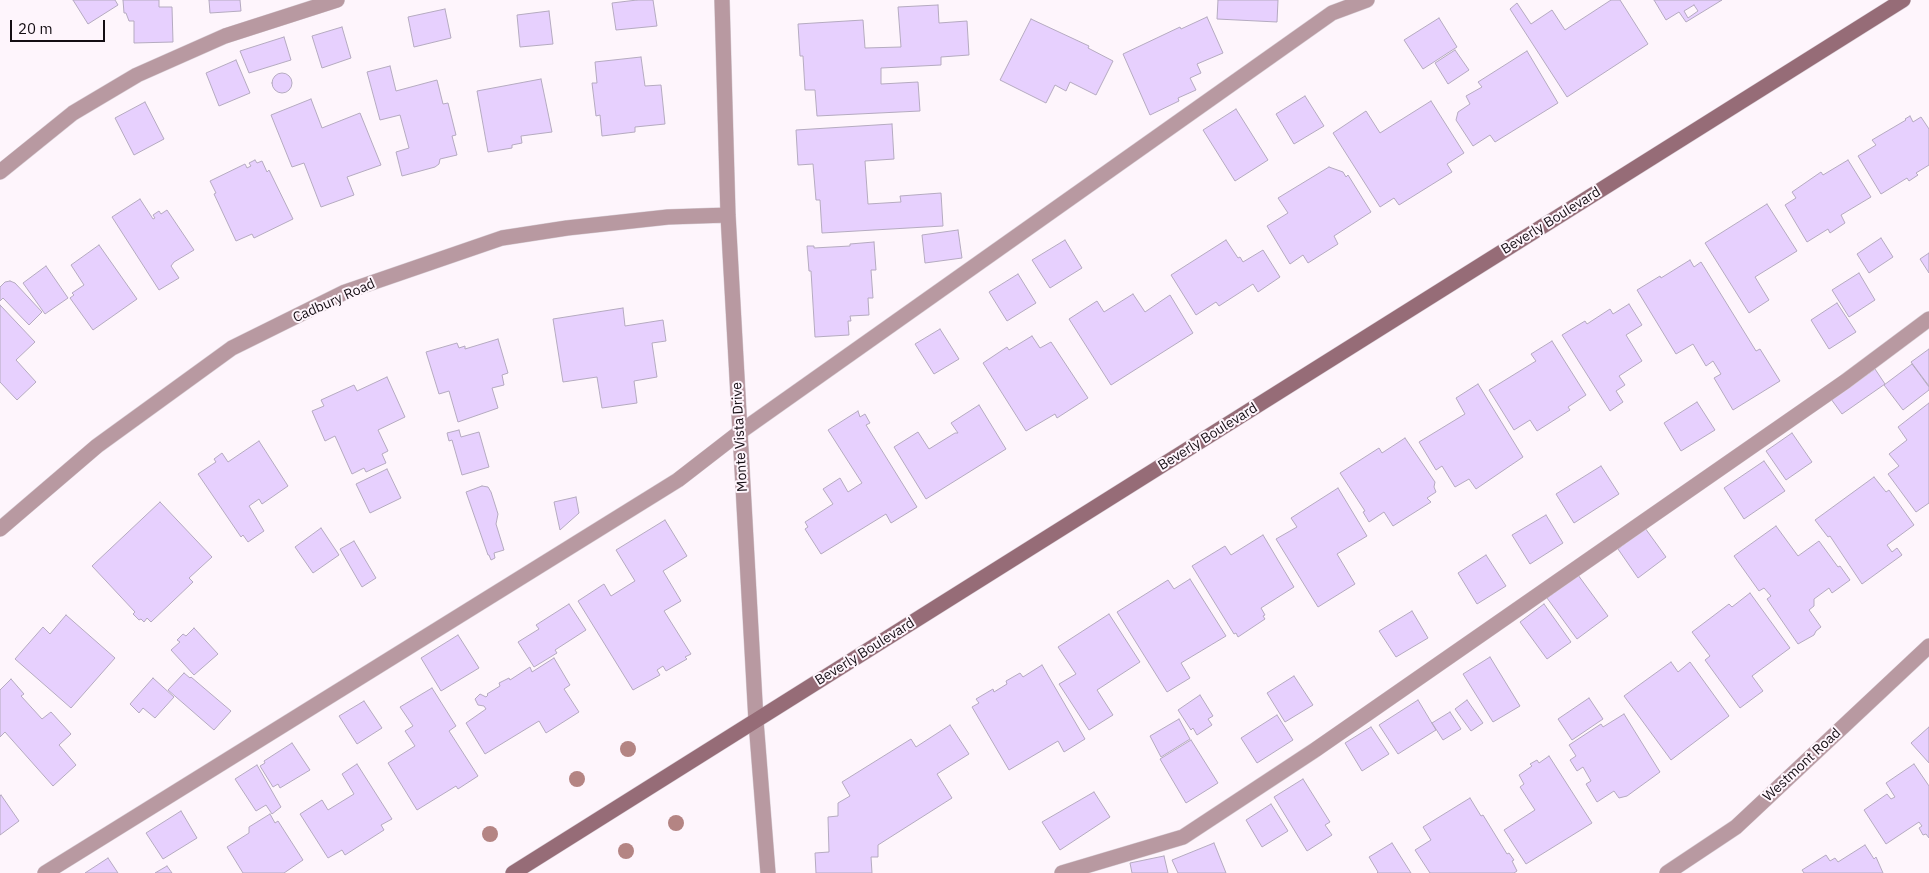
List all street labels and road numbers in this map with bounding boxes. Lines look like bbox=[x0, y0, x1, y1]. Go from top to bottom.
street label: Beverly Boulevard bbox=[1498, 184, 1604, 258]
street label: Cadbury Road bbox=[290, 275, 378, 327]
street label: Monte Vista Drive bbox=[729, 382, 751, 492]
street label: Beverly Boulevard bbox=[1155, 400, 1261, 474]
street label: Beverly Boulevard bbox=[812, 615, 918, 689]
street label: Westmont Road bbox=[1760, 725, 1844, 805]

